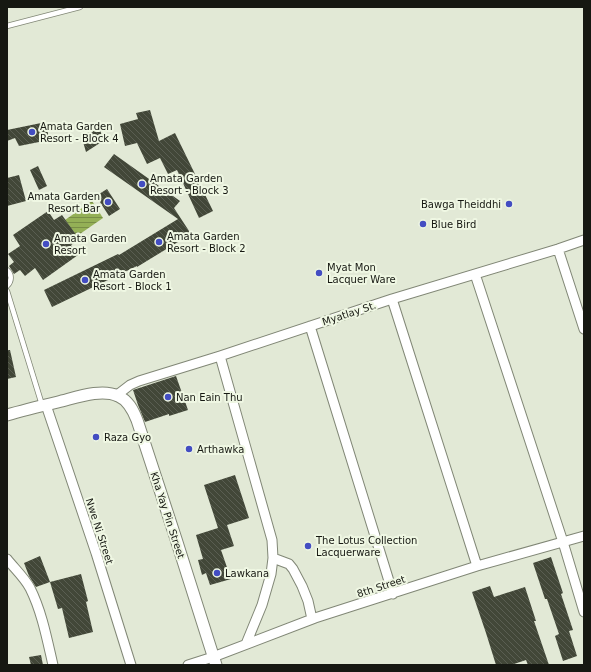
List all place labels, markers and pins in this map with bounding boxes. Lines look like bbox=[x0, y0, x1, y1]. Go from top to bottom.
place label: Amata Garden Resort - Block 4 bbox=[40, 121, 119, 144]
marker: Amata Garden Resort - Block 4 bbox=[27, 127, 37, 137]
place label: Amata Garden Resort - Block 3 bbox=[150, 173, 229, 196]
marker: Amata Garden Resort - Block 3 bbox=[137, 179, 147, 189]
place label: Amata Garden Resort Bar bbox=[27, 191, 101, 214]
marker: Amata Garden Resort Bar bbox=[103, 197, 113, 207]
place label: Bawga Theiddhi bbox=[421, 199, 501, 210]
marker: Bawga Theiddhi bbox=[504, 199, 514, 209]
marker: Blue Bird bbox=[418, 219, 428, 229]
place label: Blue Bird bbox=[431, 219, 476, 230]
place label: Amata Garden Resort - Block 2 bbox=[167, 231, 246, 254]
place label: Amata Garden Resort bbox=[54, 233, 127, 256]
marker: Amata Garden Resort - Block 2 bbox=[154, 237, 164, 247]
marker: Amata Garden Resort bbox=[41, 239, 51, 249]
place label: Myat Mon Lacquer Ware bbox=[327, 262, 396, 285]
marker: Myat Mon Lacquer Ware bbox=[314, 268, 324, 278]
place label: Amata Garden Resort - Block 1 bbox=[93, 269, 172, 292]
marker: Amata Garden Resort - Block 1 bbox=[80, 275, 90, 285]
marker: Nan Eain Thu bbox=[163, 392, 173, 402]
place label: Nan Eain Thu bbox=[176, 392, 243, 403]
marker: Raza Gyo bbox=[91, 432, 101, 442]
place label: Raza Gyo bbox=[104, 432, 151, 443]
marker: Arthawka bbox=[184, 444, 194, 454]
place label: Arthawka bbox=[197, 444, 244, 455]
place label: The Lotus Collection Lacquerware bbox=[315, 535, 417, 558]
marker: The Lotus Collection Lacquerware bbox=[303, 541, 313, 551]
marker: Lawkana bbox=[212, 568, 222, 578]
place label: Lawkana bbox=[225, 568, 269, 579]

